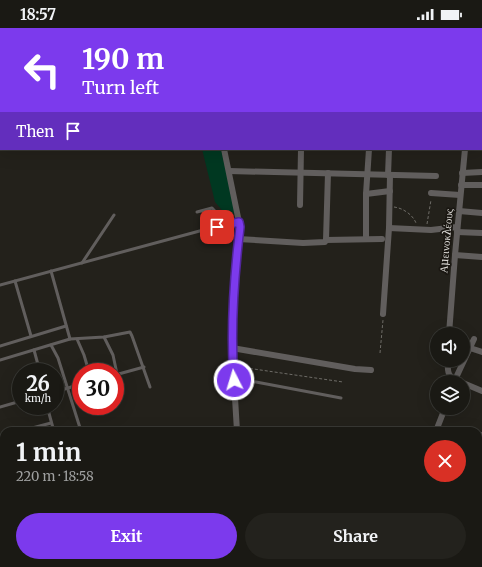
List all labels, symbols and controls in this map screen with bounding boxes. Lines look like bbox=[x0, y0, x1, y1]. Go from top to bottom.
text: 18:57 bbox=[20, 5, 56, 24]
text: 190 m bbox=[82, 41, 164, 77]
icon: left bbox=[16, 44, 68, 96]
text: Turn left bbox=[82, 76, 159, 99]
icon: arrive bbox=[62, 120, 84, 142]
text: Then bbox=[16, 122, 54, 141]
street label: Αμεινοκλέους bbox=[436, 208, 456, 274]
pin bbox=[200, 210, 234, 244]
icon: arrive bbox=[206, 216, 228, 238]
map controls bbox=[430, 327, 470, 415]
button: sound bbox=[430, 327, 470, 367]
position arrow bbox=[213, 359, 255, 401]
speed limit sign: 30 bbox=[72, 363, 124, 415]
text: 26 bbox=[26, 371, 50, 396]
button: layers bbox=[430, 375, 470, 415]
text: km/h bbox=[25, 392, 51, 405]
text: 1 min bbox=[16, 437, 81, 468]
button: close bbox=[424, 440, 466, 482]
text: 220 m · 18:58 bbox=[16, 468, 94, 485]
button: Exit bbox=[16, 513, 237, 559]
button: Share bbox=[245, 513, 466, 559]

